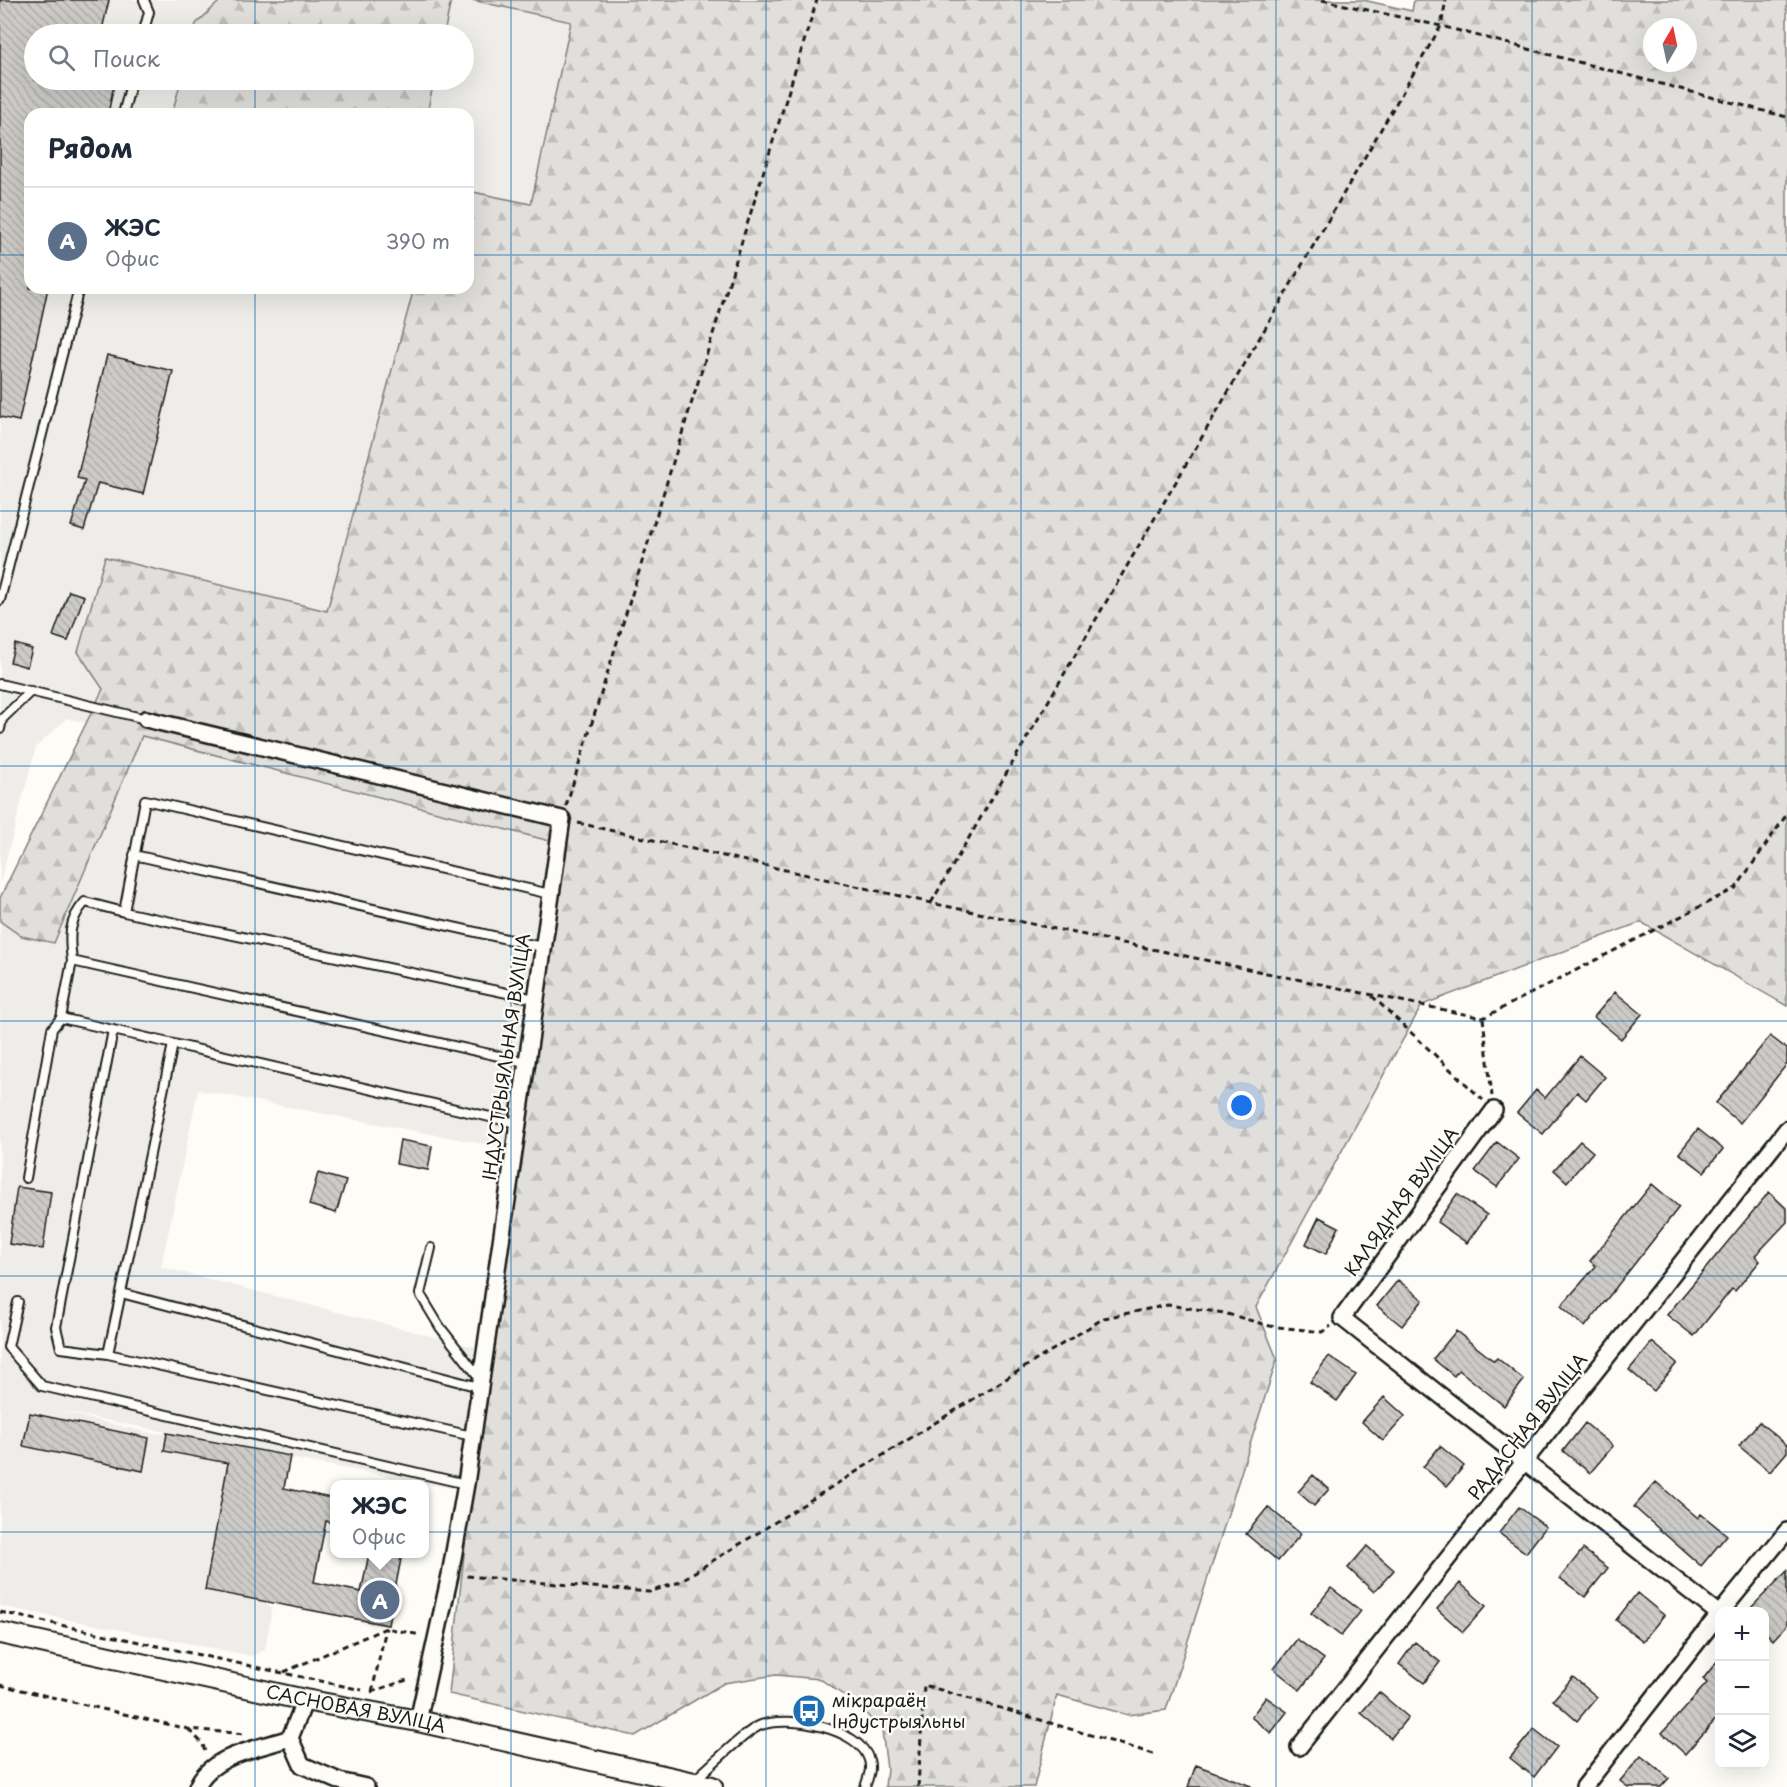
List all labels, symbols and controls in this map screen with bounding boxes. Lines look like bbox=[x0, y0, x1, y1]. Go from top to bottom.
north arrow bbox=[1643, 18, 1697, 72]
search box bbox=[24, 24, 474, 90]
icon: search bbox=[45, 41, 78, 74]
text: Поиск bbox=[93, 41, 160, 74]
text: Рядом bbox=[48, 128, 133, 167]
text: ЖЭС bbox=[105, 210, 161, 243]
text: A bbox=[60, 226, 75, 256]
text: 390 m bbox=[386, 226, 450, 256]
text: Офис bbox=[105, 243, 159, 273]
street label: ІНДУСТРЫЯЛЬНАЯ ВУЛІЦА bbox=[475, 931, 536, 1182]
your location bbox=[1227, 1091, 1256, 1120]
street label: КАЛЯДНАЯ ВУЛІЦА bbox=[1337, 1121, 1464, 1281]
street label: РАДАСНАЯ ВУЛІЦА bbox=[1461, 1347, 1593, 1505]
popup bbox=[330, 1480, 429, 1558]
text: ЖЭС bbox=[352, 1488, 407, 1521]
text: Офис bbox=[352, 1521, 406, 1551]
pin: A bbox=[360, 1578, 400, 1622]
map controls bbox=[1715, 1607, 1769, 1769]
button: + bbox=[1715, 1607, 1769, 1661]
button: − bbox=[1715, 1661, 1769, 1715]
street label: САСНОВАЯ ВУЛІЦА bbox=[264, 1677, 449, 1739]
place label: мікрараён Індустрыяльны bbox=[832, 1686, 965, 1734]
bus stop icon: мікрараён Індустрыяльны bbox=[791, 1693, 827, 1729]
button: layers bbox=[1715, 1715, 1769, 1769]

